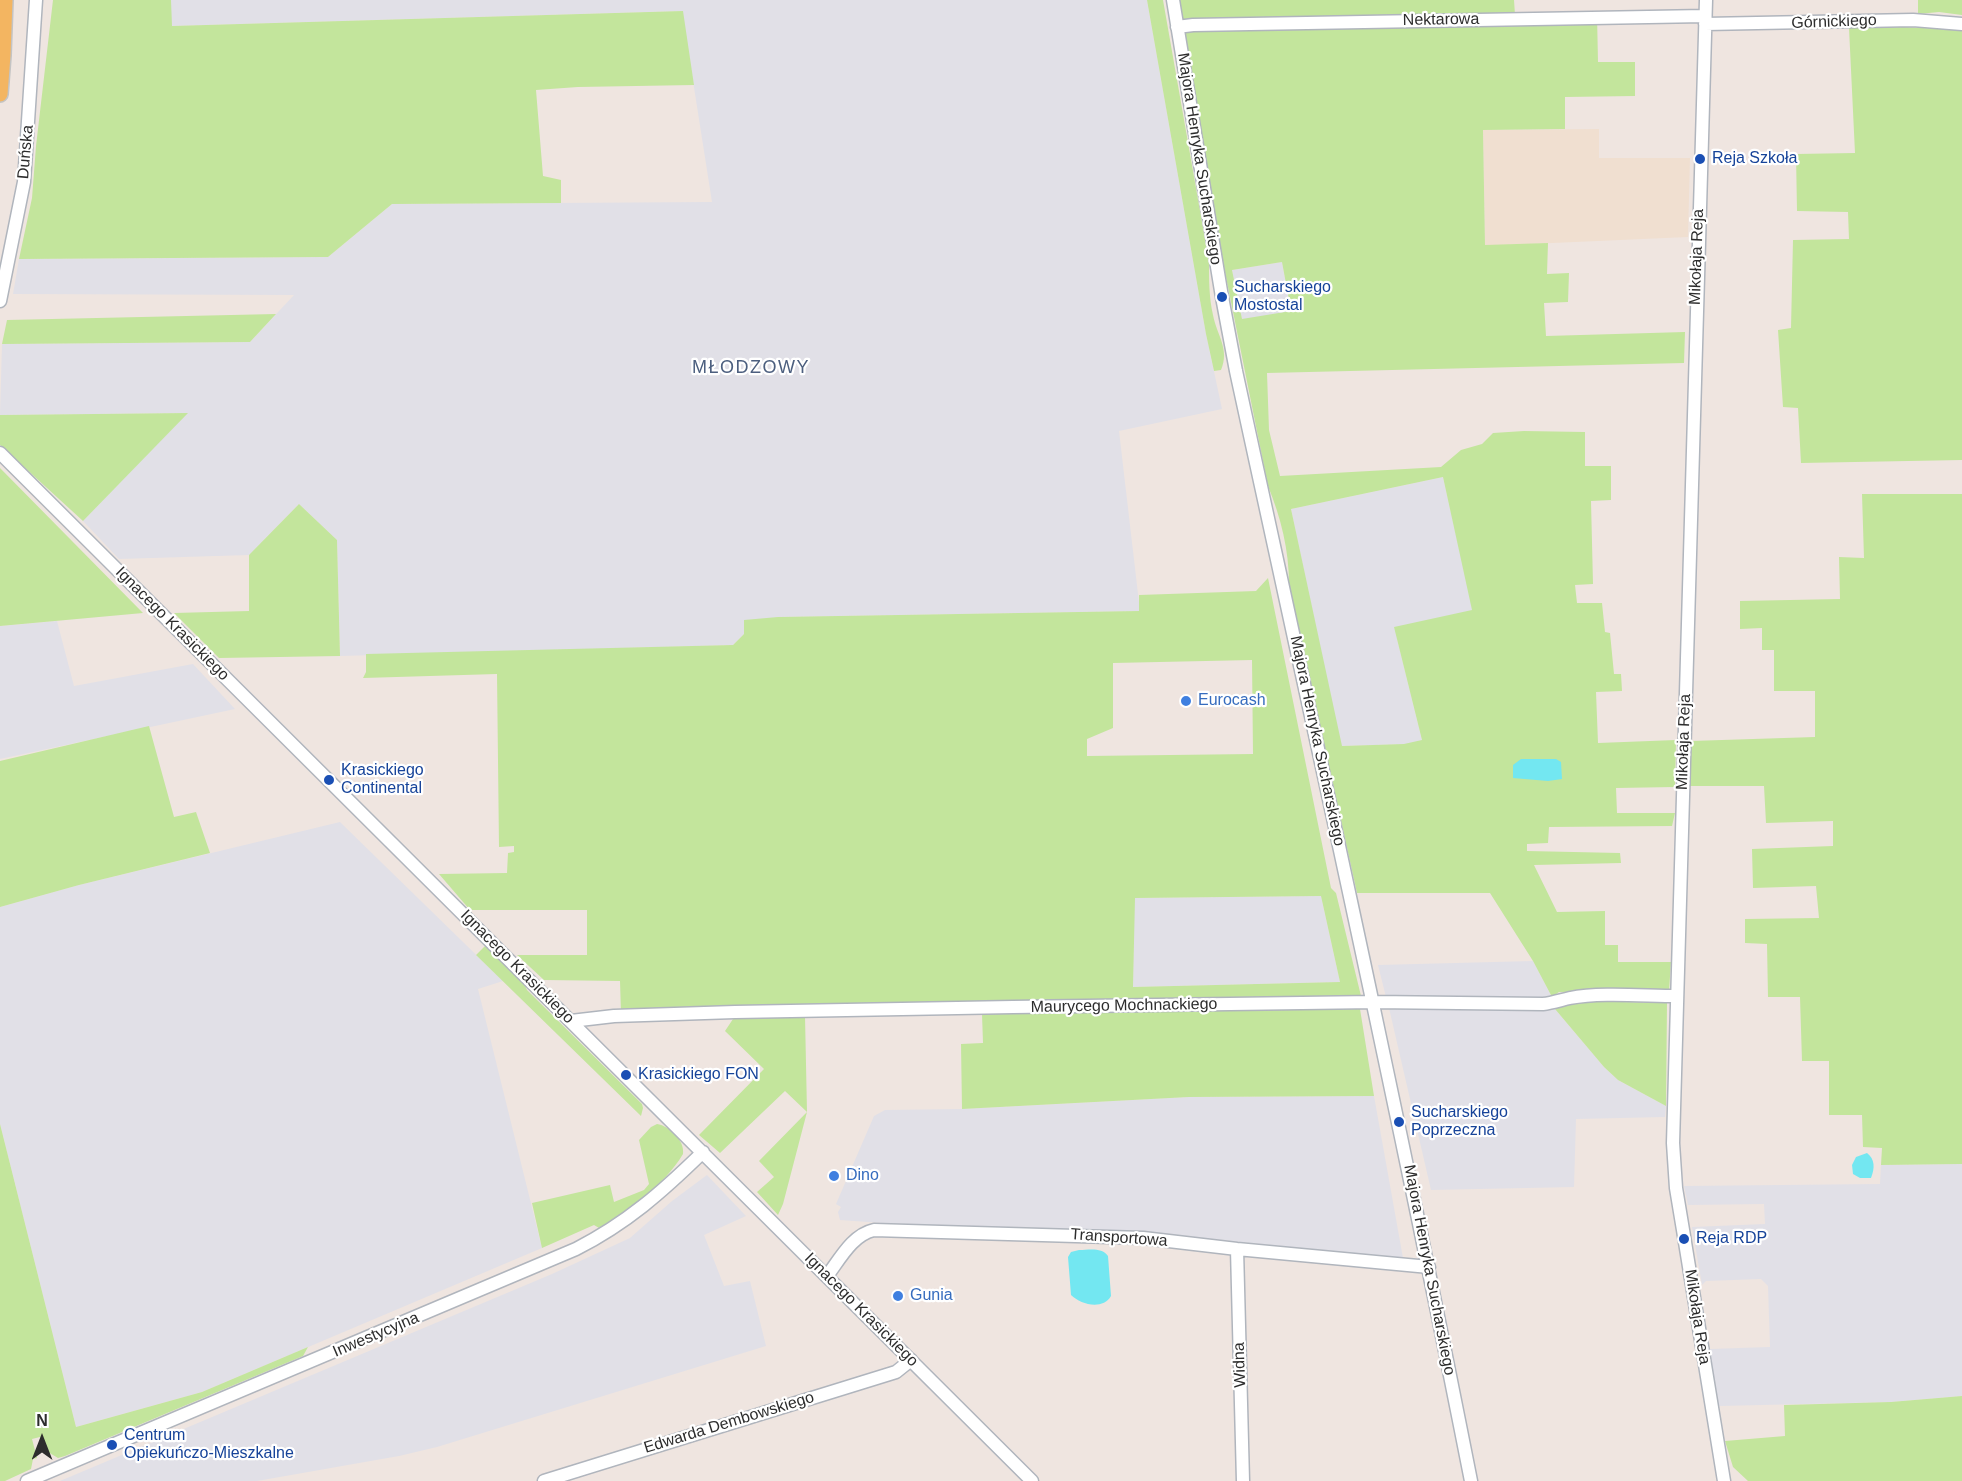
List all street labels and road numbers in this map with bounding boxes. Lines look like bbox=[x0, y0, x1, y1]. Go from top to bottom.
street label: Nektarowa bbox=[1403, 10, 1479, 30]
street label: Górnickiego bbox=[1791, 11, 1877, 33]
street label: Majora Henryka Sucharskiego bbox=[1173, 52, 1225, 266]
street label: Duńska bbox=[14, 124, 38, 180]
street label: Mikołaja Reja bbox=[1686, 209, 1708, 305]
street label: Ignacego Krasickiego bbox=[111, 563, 233, 685]
street label: Majora Henryka Sucharskiego bbox=[1285, 634, 1349, 848]
street label: Mikołaja Reja bbox=[1673, 694, 1695, 790]
street label: Ignacego Krasickiego bbox=[456, 906, 578, 1028]
street label: Maurycego Mochnackiego bbox=[1030, 995, 1218, 1017]
street label: Majora Henryka Sucharskiego bbox=[1399, 1163, 1459, 1377]
street label: Transportowa bbox=[1070, 1225, 1168, 1251]
street label: Ignacego Krasickiego bbox=[800, 1249, 922, 1371]
street label: Mikołaja Reja bbox=[1680, 1268, 1714, 1366]
street label: Inwestycyjna bbox=[330, 1308, 422, 1362]
street label: Widna bbox=[1230, 1342, 1250, 1388]
street label: Edwarda Dembowskiego bbox=[642, 1388, 816, 1458]

